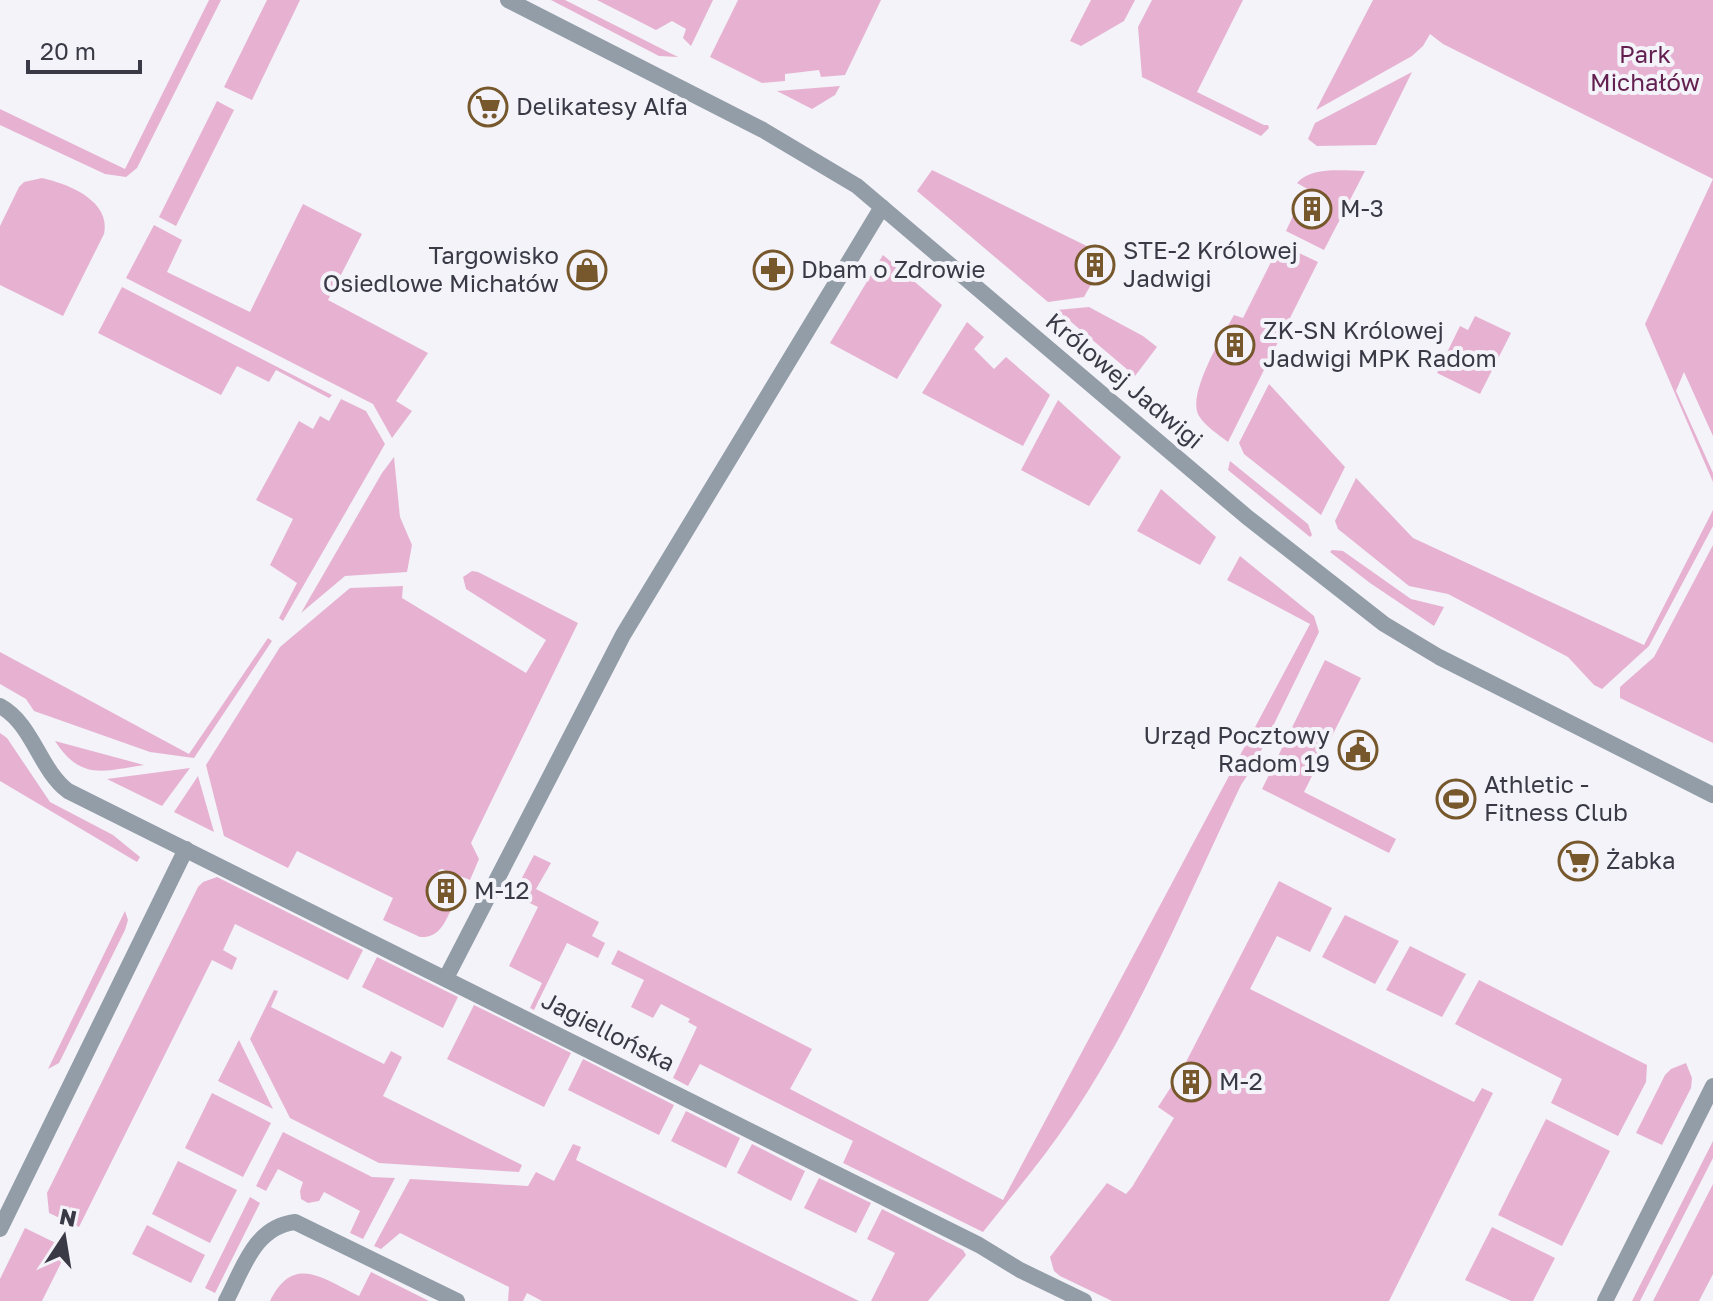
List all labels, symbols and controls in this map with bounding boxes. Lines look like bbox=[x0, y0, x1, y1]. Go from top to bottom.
scale bar bbox=[28, 24, 140, 74]
text: 20 m bbox=[40, 36, 96, 65]
park label: Park Michałów bbox=[1590, 39, 1700, 96]
supermarket icon: Delikatesy Alfa bbox=[467, 86, 509, 128]
place label: Delikatesy Alfa bbox=[516, 91, 688, 120]
building icon: M-3 bbox=[1291, 188, 1333, 230]
place label: M-3 bbox=[1340, 193, 1384, 222]
place label: STE-2 Królowej Jadwigi bbox=[1123, 235, 1298, 292]
place label: Targowisko Osiedlowe Michałów bbox=[323, 240, 559, 297]
building icon: STE-2 Królowej Jadwigi bbox=[1074, 244, 1116, 286]
shop icon: Targowisko Osiedlowe Michałów bbox=[566, 249, 608, 291]
pharmacy icon: Dbam o Zdrowie bbox=[752, 249, 794, 291]
place label: Dbam o Zdrowie bbox=[801, 254, 986, 283]
street label: Królowej Jadwigi bbox=[1041, 306, 1209, 454]
place label: ZK-SN Królowej Jadwigi MPK Radom bbox=[1263, 315, 1497, 372]
building icon: ZK-SN Królowej Jadwigi MPK Radom bbox=[1214, 324, 1256, 366]
place label: Urząd Pocztowy Radom 19 bbox=[1144, 720, 1330, 777]
public building icon: Urząd Pocztowy Radom 19 bbox=[1337, 729, 1379, 771]
place label: Athletic - Fitness Club bbox=[1484, 769, 1628, 826]
sports icon: Athletic - Fitness Club bbox=[1435, 778, 1477, 820]
supermarket icon: Żabka bbox=[1557, 840, 1599, 882]
place label: Żabka bbox=[1606, 845, 1676, 874]
building icon: M-12 bbox=[425, 870, 467, 912]
place label: M-12 bbox=[474, 875, 529, 904]
street label: Jagiellońska bbox=[537, 985, 680, 1077]
building icon: M-2 bbox=[1170, 1061, 1212, 1103]
place label: M-2 bbox=[1219, 1066, 1263, 1095]
north arrow bbox=[24, 1197, 104, 1277]
text: N bbox=[57, 1202, 79, 1232]

